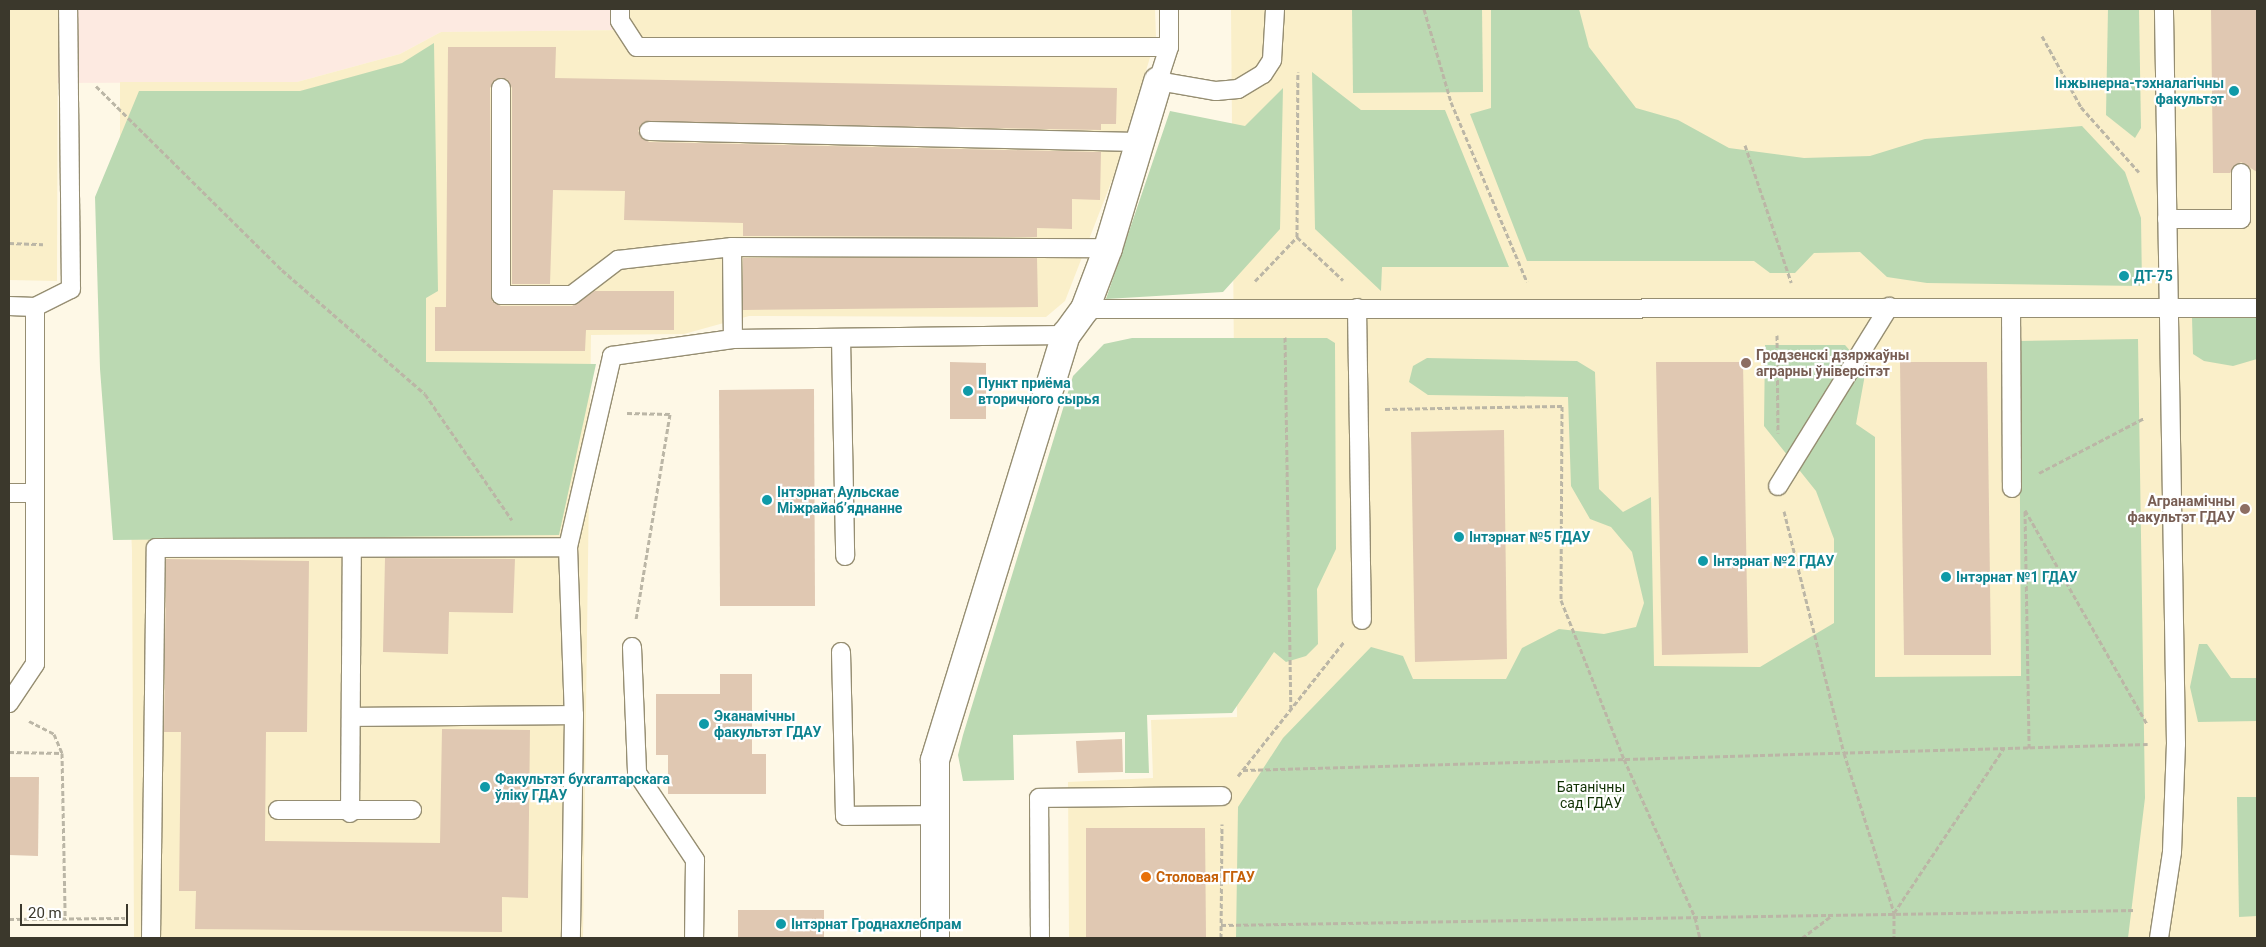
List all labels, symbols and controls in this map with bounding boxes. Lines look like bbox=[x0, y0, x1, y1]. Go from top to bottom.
place label: Інжынерна-тэхналагічны факультэт bbox=[2055, 75, 2224, 108]
marker: Інжынерна-тэхналагічны факультэт bbox=[2228, 85, 2240, 97]
place label: ДТ-75 bbox=[2134, 268, 2173, 284]
marker: ДТ-75 bbox=[2118, 270, 2130, 282]
place label: Гродзенскі дзяржаўны аграрны ўніверсітэт bbox=[1756, 347, 1909, 380]
marker: Гродзенскі дзяржаўны аграрны ўніверсітэт bbox=[1740, 357, 1752, 369]
place label: Пункт приёма вторичного сырья bbox=[978, 375, 1099, 408]
marker: Пункт приёма вторичного сырья bbox=[962, 385, 974, 397]
place label: Інтэрнат Аульскае Міжрайабʼяднанне bbox=[777, 484, 902, 516]
place label: Агранамічны факультэт ГДАУ bbox=[2128, 493, 2235, 526]
marker: Інтэрнат Аульскае Міжрайабʼяднанне bbox=[761, 494, 773, 506]
marker: Агранамічны факультэт ГДАУ bbox=[2239, 503, 2251, 515]
place label: Інтэрнат №5 ГДАУ bbox=[1469, 529, 1590, 545]
marker: Інтэрнат №5 ГДАУ bbox=[1453, 531, 1465, 543]
place label: Інтэрнат №2 ГДАУ bbox=[1713, 553, 1834, 569]
marker: Інтэрнат №2 ГДАУ bbox=[1697, 555, 1709, 567]
place label: Інтэрнат №1 ГДАУ bbox=[1956, 569, 2077, 585]
marker: Інтэрнат №1 ГДАУ bbox=[1940, 571, 1952, 583]
place label: Эканамічны факультэт ГДАУ bbox=[714, 708, 821, 740]
marker: Эканамічны факультэт ГДАУ bbox=[698, 718, 710, 730]
place label: Факультэт бухгалтарскага ўліку ГДАУ bbox=[495, 771, 670, 804]
park label: Батанічны сад ГДАУ bbox=[1557, 779, 1625, 812]
marker: Факультэт бухгалтарскага ўліку ГДАУ bbox=[479, 781, 491, 793]
place label: Столовая ГГАУ bbox=[1156, 869, 1255, 885]
marker: Столовая ГГАУ bbox=[1140, 871, 1152, 883]
scale bar bbox=[22, 894, 130, 926]
text: 20 m bbox=[28, 904, 62, 922]
place label: Інтэрнат Гроднахлебпрам bbox=[791, 916, 962, 932]
marker: Інтэрнат Гроднахлебпрам bbox=[775, 918, 787, 930]

